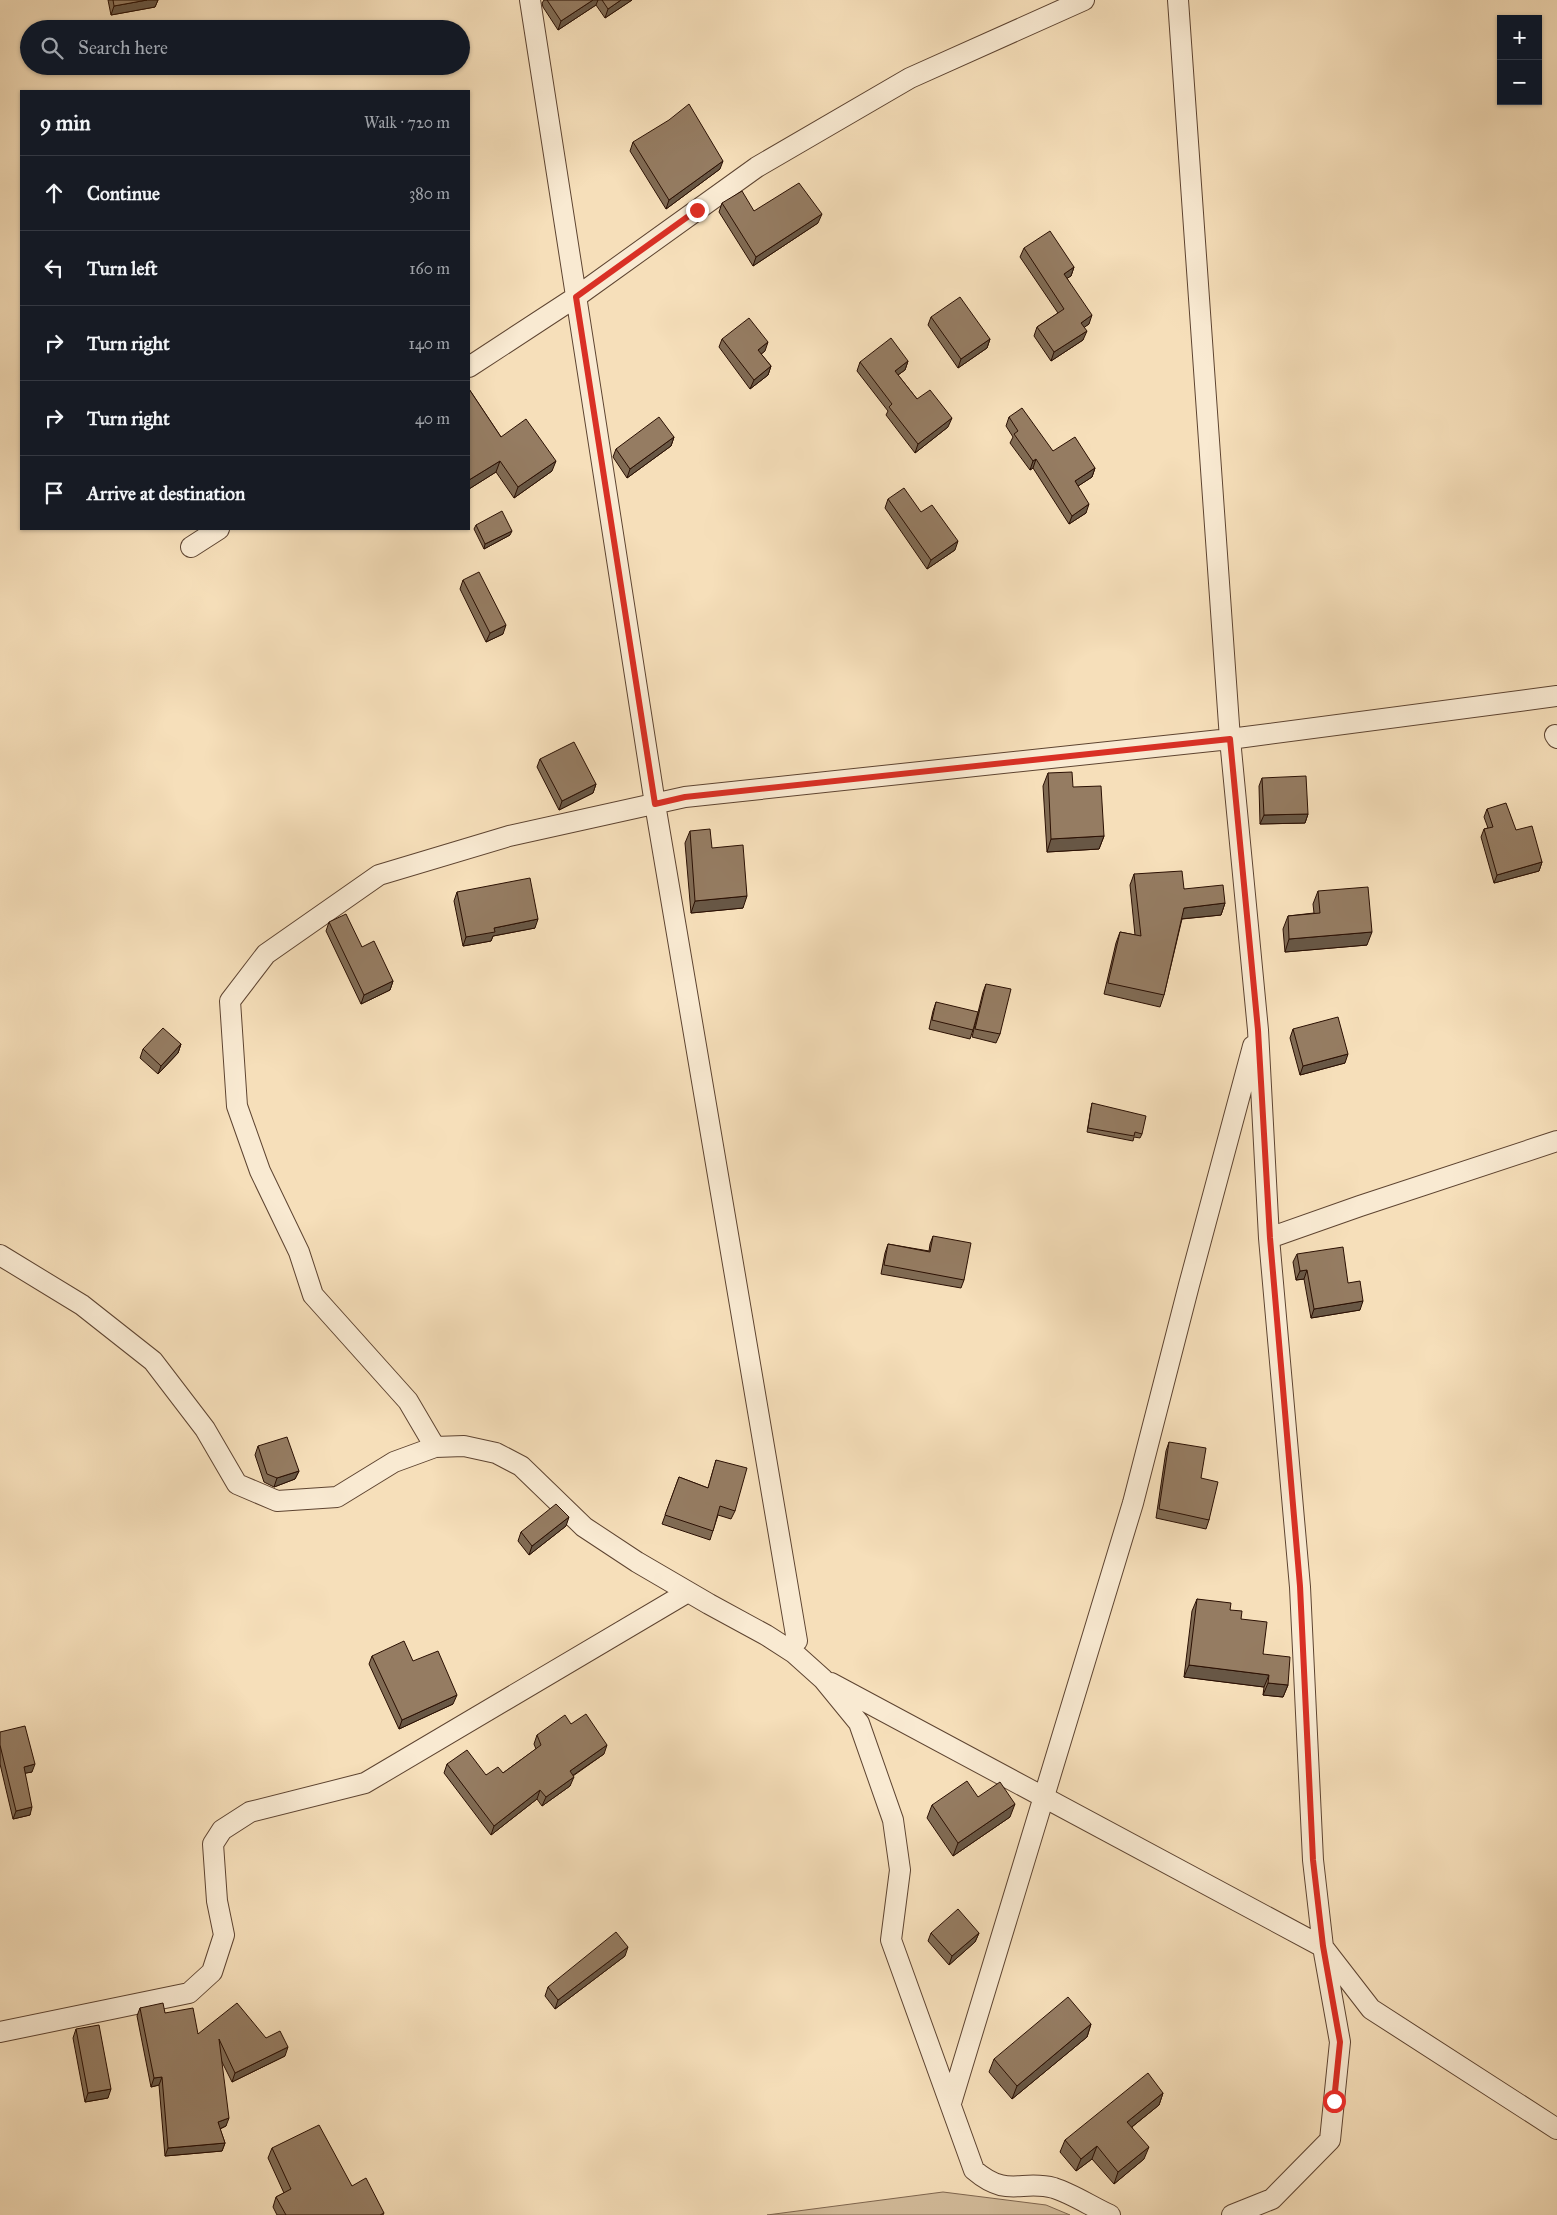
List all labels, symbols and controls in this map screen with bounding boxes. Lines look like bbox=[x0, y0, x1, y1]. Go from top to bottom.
map controls bbox=[1497, 15, 1542, 105]
button: + bbox=[1497, 15, 1542, 60]
search box bbox=[20, 20, 470, 75]
icon: search bbox=[38, 34, 66, 62]
text: Search here bbox=[78, 36, 168, 59]
button: − bbox=[1497, 60, 1542, 105]
text: 9 min bbox=[40, 110, 91, 136]
text: Walk · 720 m bbox=[364, 113, 450, 132]
icon: ahead bbox=[40, 179, 68, 207]
text: Continue bbox=[87, 182, 160, 205]
text: 380 m bbox=[409, 184, 450, 203]
route end bbox=[686, 199, 709, 222]
icon: left bbox=[40, 254, 68, 282]
text: Turn left bbox=[87, 257, 157, 280]
text: 160 m bbox=[409, 259, 450, 278]
icon: right bbox=[40, 329, 68, 357]
text: Turn right bbox=[87, 332, 170, 355]
text: 140 m bbox=[409, 334, 450, 353]
icon: right bbox=[40, 404, 68, 432]
text: Turn right bbox=[87, 407, 170, 430]
text: 40 m bbox=[415, 409, 450, 428]
icon: arrive bbox=[40, 479, 68, 507]
text: Arrive at destination bbox=[87, 482, 245, 505]
route start bbox=[1323, 2090, 1346, 2113]

